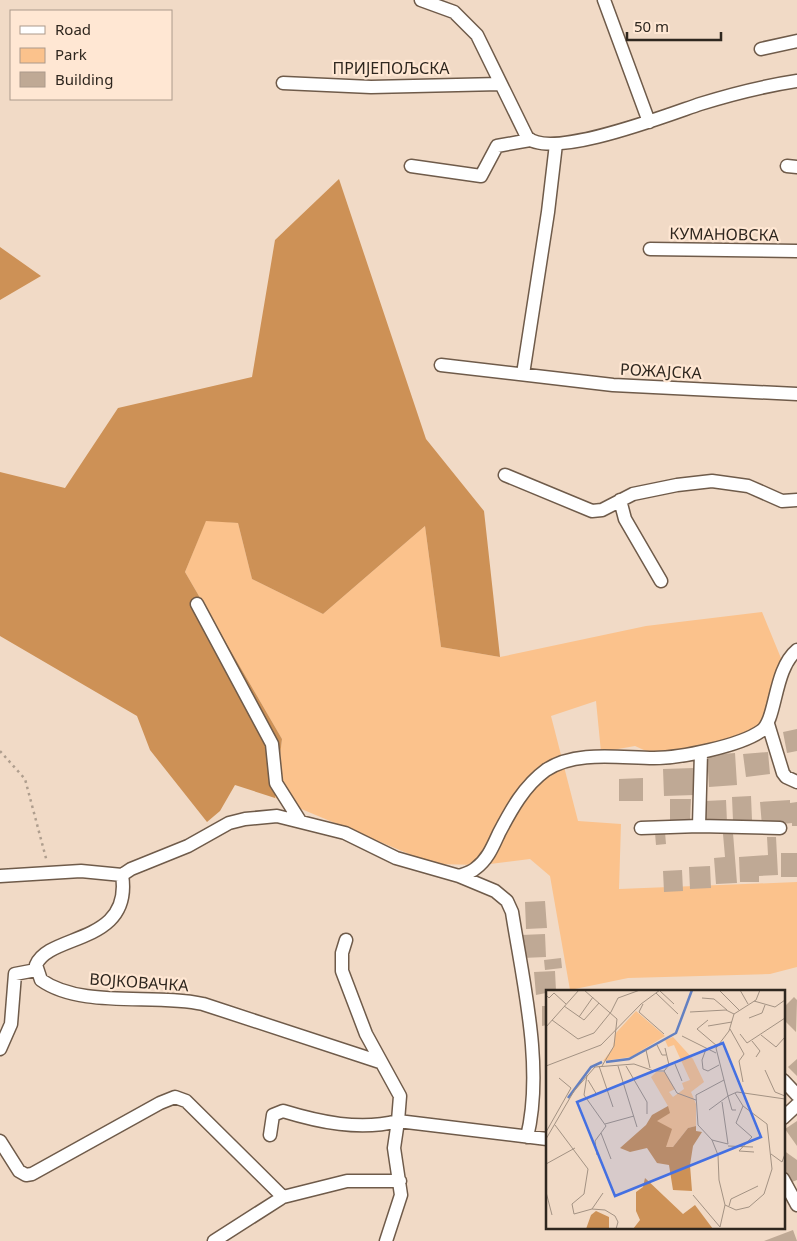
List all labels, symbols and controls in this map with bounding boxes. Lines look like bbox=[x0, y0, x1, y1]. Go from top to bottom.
legend bbox=[10, 10, 172, 100]
scale bar bbox=[627, 10, 721, 42]
text: 50 m bbox=[634, 16, 669, 36]
text: Road bbox=[55, 19, 91, 39]
text: Park bbox=[55, 44, 87, 64]
street label: ПРИЈЕПОЉСКА bbox=[332, 57, 450, 79]
text: Building bbox=[55, 69, 113, 89]
street label: КУМАНОВСКА bbox=[669, 222, 780, 246]
street label: РОЖАЈСКА bbox=[620, 358, 703, 384]
street label: ВОЈКОВАЧКА bbox=[89, 968, 190, 996]
inset map bbox=[546, 990, 784, 1228]

